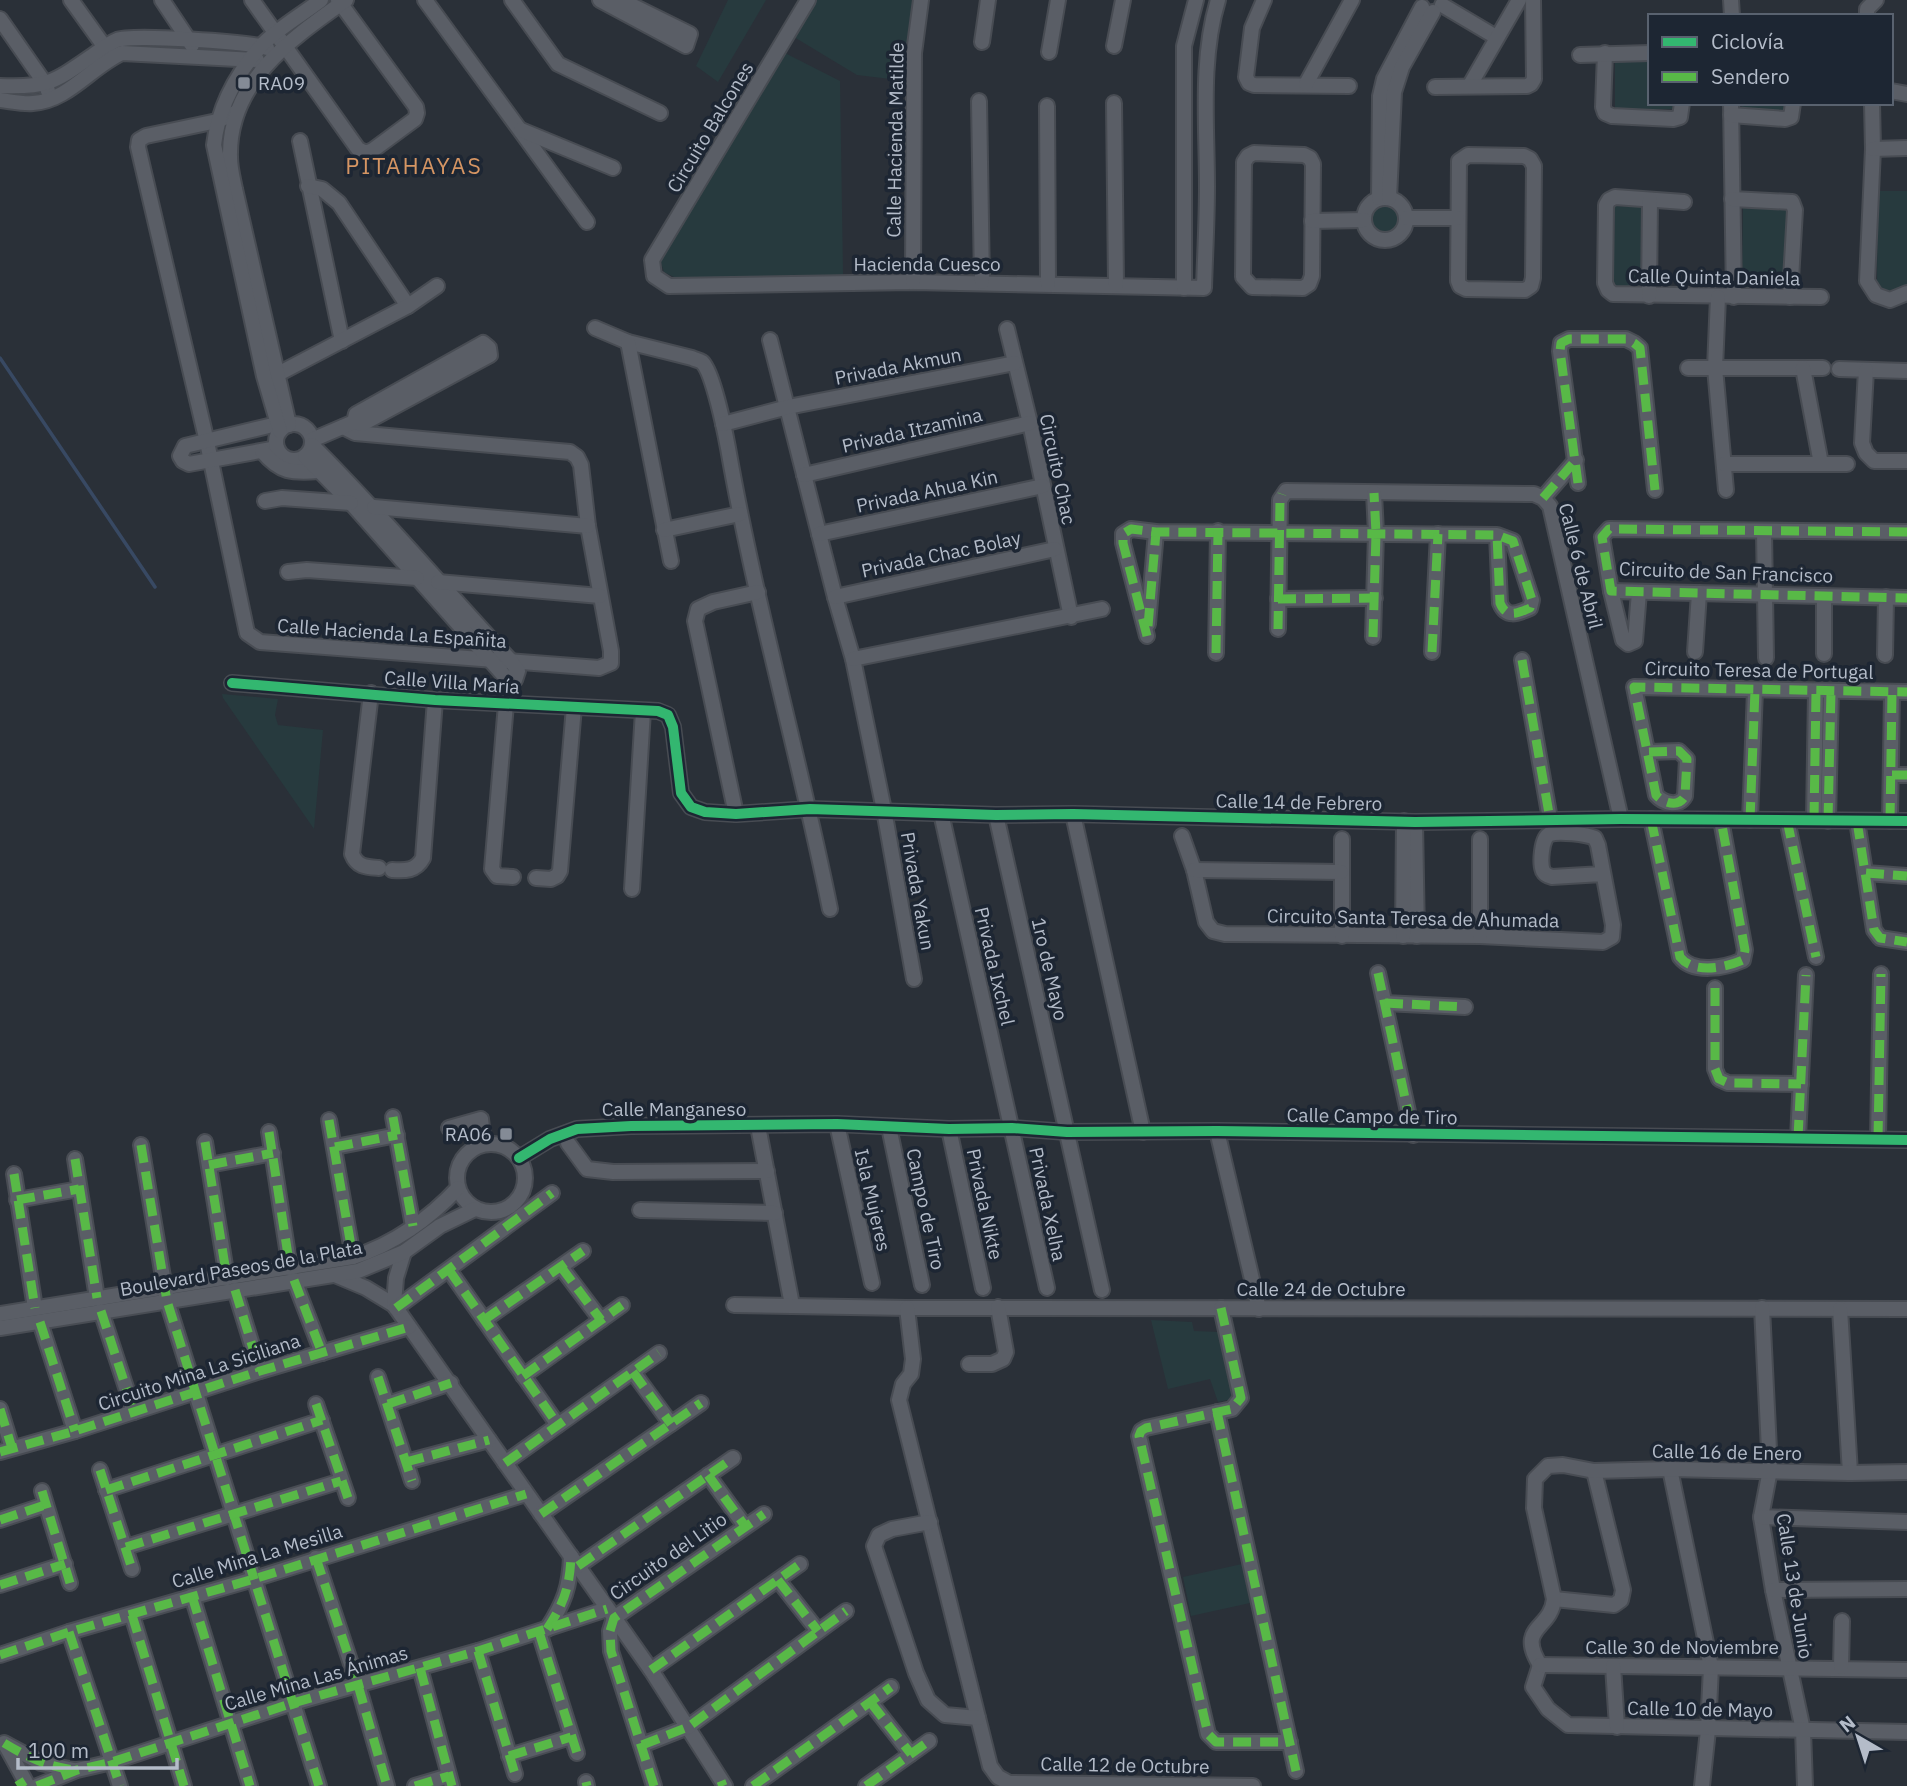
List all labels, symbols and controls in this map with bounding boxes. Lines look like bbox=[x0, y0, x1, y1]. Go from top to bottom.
legend bbox=[1648, 14, 1893, 105]
text: Ciclovía bbox=[1711, 27, 1784, 55]
street label: Calle Hacienda Matilde bbox=[881, 42, 909, 238]
street label: Circuito Balcones bbox=[661, 57, 759, 197]
text: Sendero bbox=[1711, 62, 1790, 90]
place label: RA09 bbox=[258, 71, 305, 95]
marker: RA09 bbox=[236, 75, 252, 91]
district label: PITAHAYAS bbox=[345, 150, 483, 180]
street label: Hacienda Cuesco bbox=[853, 252, 1001, 276]
street label: Calle Quinta Daniela bbox=[1628, 263, 1800, 291]
street label: Privada Akmun bbox=[833, 342, 963, 390]
street label: Privada Itzamina bbox=[839, 402, 985, 458]
street label: Circuito Chac bbox=[1035, 411, 1082, 527]
street label: Privada Ahua Kin bbox=[854, 464, 1000, 518]
street label: Calle 6 de Abril bbox=[1554, 501, 1608, 631]
street label: Privada Chac Bolay bbox=[859, 525, 1023, 583]
street label: Circuito de San Francisco bbox=[1618, 556, 1834, 588]
street label: Calle Hacienda La Españita bbox=[277, 613, 507, 653]
street label: Circuito Teresa de Portugal bbox=[1644, 656, 1874, 684]
street label: Calle Villa María bbox=[383, 665, 521, 699]
street label: Calle 14 de Febrero bbox=[1215, 789, 1383, 815]
street label: Privada Yakun bbox=[896, 830, 940, 952]
street label: Circuito Santa Teresa de Ahumada bbox=[1267, 903, 1559, 933]
street label: Privada Ixchel bbox=[970, 904, 1020, 1028]
street label: 1ro de Mayo bbox=[1027, 915, 1073, 1023]
street label: Calle Manganeso bbox=[602, 1097, 746, 1121]
street label: Calle Campo de Tiro bbox=[1286, 1103, 1458, 1129]
place label: RA06 bbox=[445, 1122, 492, 1146]
marker: RA06 bbox=[498, 1126, 514, 1142]
street label: Privada Xelha bbox=[1024, 1145, 1072, 1263]
street label: Isla Mujeres bbox=[850, 1146, 896, 1254]
street label: Campo de Tiro bbox=[901, 1146, 951, 1272]
street label: Privada Nikte bbox=[962, 1146, 1008, 1262]
street label: Boulevard Paseos de la Plata bbox=[118, 1235, 364, 1301]
street label: Calle 24 de Octubre bbox=[1236, 1277, 1406, 1301]
street label: Circuito Mina La Siciliana bbox=[95, 1328, 303, 1416]
street label: Calle 16 de Enero bbox=[1652, 1439, 1802, 1465]
street label: Circuito del Litio bbox=[605, 1507, 731, 1605]
street label: Calle 13 de Junio bbox=[1772, 1512, 1818, 1660]
street label: Calle Mina La Mesilla bbox=[169, 1519, 345, 1593]
street label: Calle 30 de Noviembre bbox=[1585, 1635, 1779, 1659]
street label: Calle Mina Las Ánimas bbox=[221, 1640, 411, 1716]
street label: Calle 10 de Mayo bbox=[1627, 1696, 1773, 1722]
north arrow bbox=[1823, 1702, 1893, 1772]
text: N bbox=[1834, 1710, 1860, 1737]
scale bar bbox=[18, 1726, 177, 1770]
text: 100 m bbox=[28, 1736, 89, 1764]
street label: Calle 12 de Octubre bbox=[1040, 1752, 1210, 1778]

